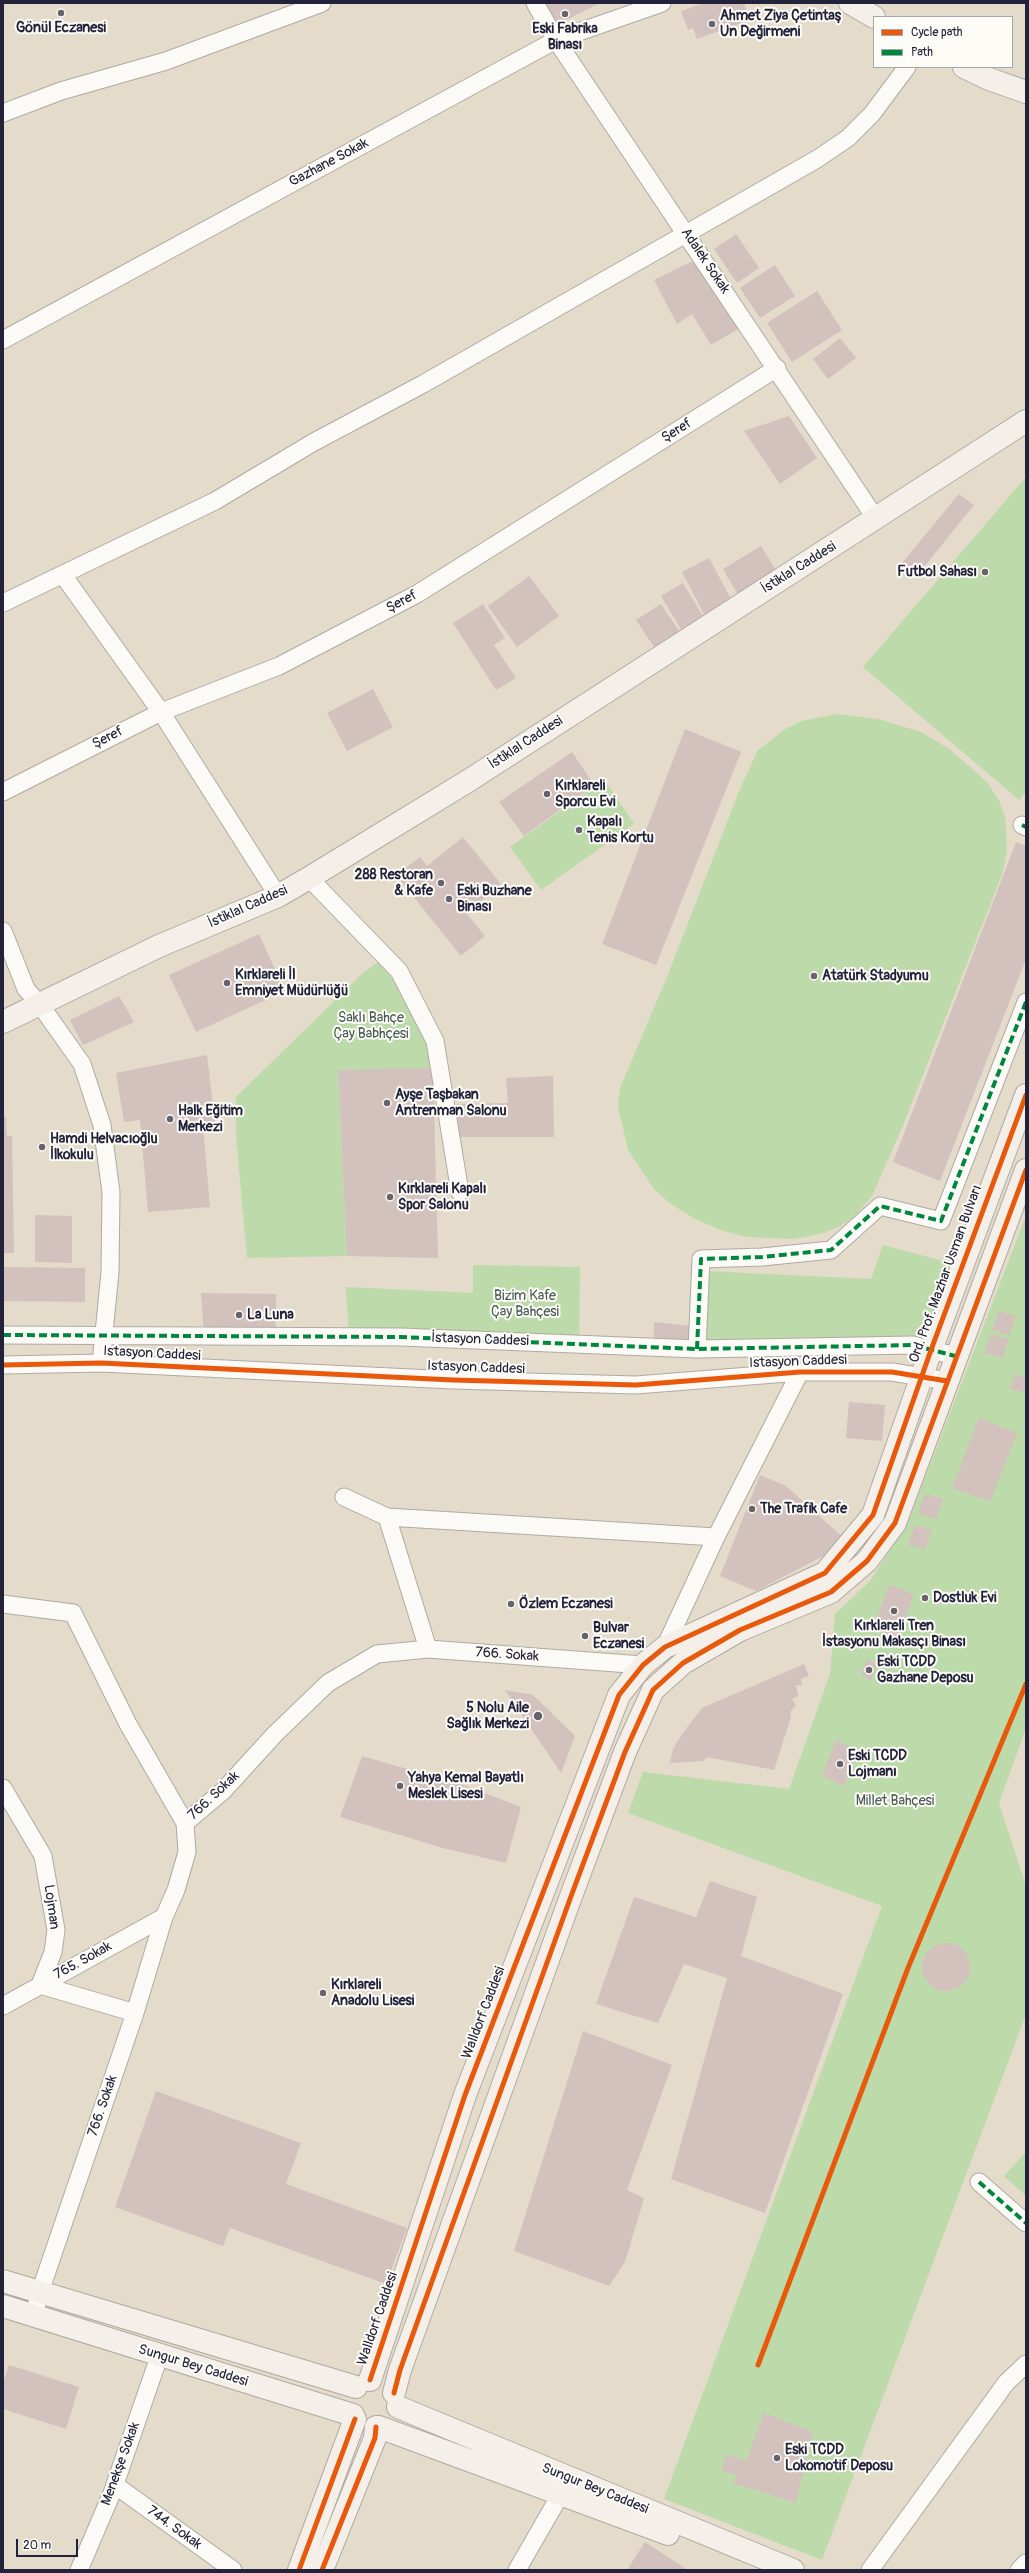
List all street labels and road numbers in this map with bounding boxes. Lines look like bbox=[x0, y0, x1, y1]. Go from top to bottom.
street label: Gazhane Sokak bbox=[286, 135, 372, 191]
street label: Adalek Sokak bbox=[677, 225, 733, 297]
street label: Şeref bbox=[659, 415, 695, 447]
street label: İstiklal Caddesi bbox=[758, 538, 840, 598]
street label: Şeref bbox=[384, 587, 420, 617]
street label: İstiklal Caddesi bbox=[486, 713, 566, 773]
street label: Şeref bbox=[90, 723, 126, 753]
street label: İstiklal Caddesi bbox=[206, 882, 290, 932]
street label: Ord. Prof. Mazhar Usman Bulvarı bbox=[906, 1183, 986, 1365]
street label: İstasyon Caddesi bbox=[431, 1330, 529, 1350]
street label: Istasyon Caddesi bbox=[103, 1343, 201, 1365]
street label: Istasyon Caddesi bbox=[749, 1352, 847, 1372]
street label: Istasyon Caddesi bbox=[427, 1358, 525, 1378]
street label: 766. Sokak bbox=[475, 1644, 539, 1666]
street label: 766. Sokak bbox=[185, 1768, 243, 1824]
street label: Lojman bbox=[40, 1884, 62, 1930]
street label: 765. Sokak bbox=[51, 1938, 115, 1984]
street label: Walldorf Caddesi bbox=[459, 1964, 509, 2062]
street label: 766. Sokak bbox=[85, 2073, 121, 2139]
street label: Walldorf Caddesi bbox=[354, 2270, 402, 2368]
street label: Sungur Bey Caddesi bbox=[136, 2341, 250, 2391]
street label: Menekşe Sokak bbox=[98, 2420, 144, 2508]
street label: Sungur Bey Caddesi bbox=[539, 2460, 651, 2518]
street label: 744. Sokak bbox=[143, 2503, 205, 2553]

